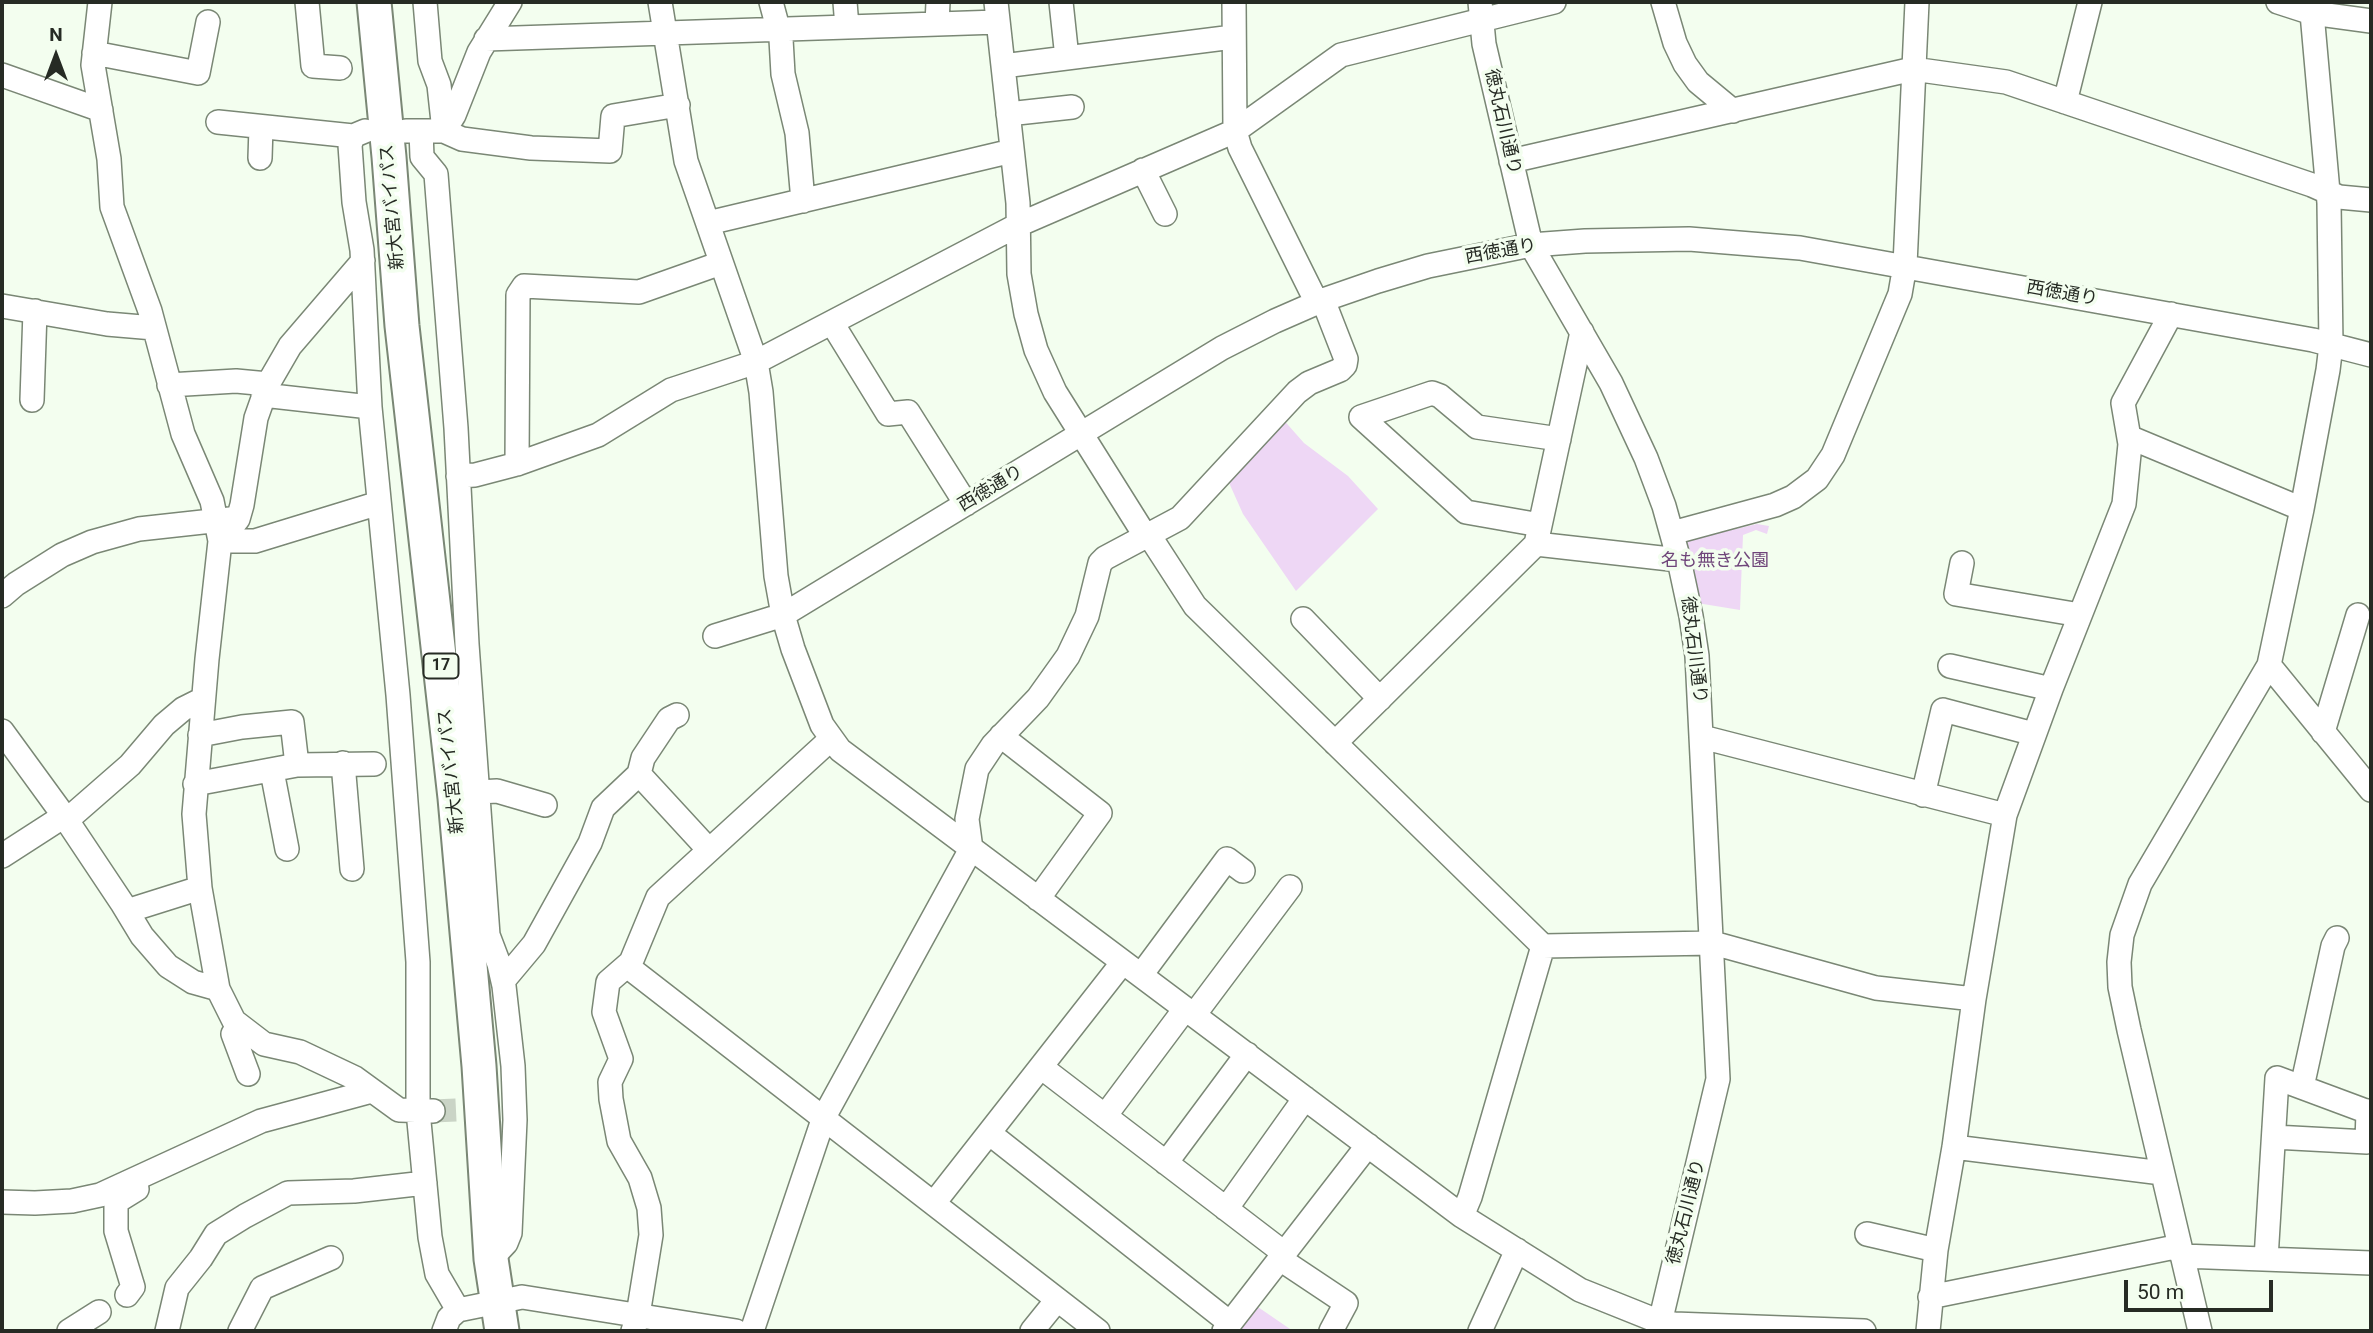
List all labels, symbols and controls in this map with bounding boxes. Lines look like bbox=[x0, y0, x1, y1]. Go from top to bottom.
north arrow bbox=[21, 21, 91, 91]
text: N bbox=[49, 23, 63, 46]
street label: 徳丸石川通り bbox=[1479, 67, 1525, 177]
street label: 新大宮バイパス bbox=[377, 143, 409, 271]
street label: 西徳通り bbox=[1464, 235, 1538, 269]
street label: 西徳通り bbox=[2025, 277, 2099, 311]
street label: 西徳通り bbox=[955, 461, 1027, 517]
park label: 名も無き公園 bbox=[1661, 550, 1769, 572]
street label: 徳丸石川通り bbox=[1676, 595, 1710, 705]
road number: 17 bbox=[424, 653, 458, 678]
street label: 新大宮バイパス bbox=[435, 707, 469, 835]
street label: 徳丸石川通り bbox=[1663, 1157, 1711, 1267]
scale bar bbox=[2128, 1266, 2277, 1310]
text: 50 m bbox=[2137, 1280, 2184, 1304]

